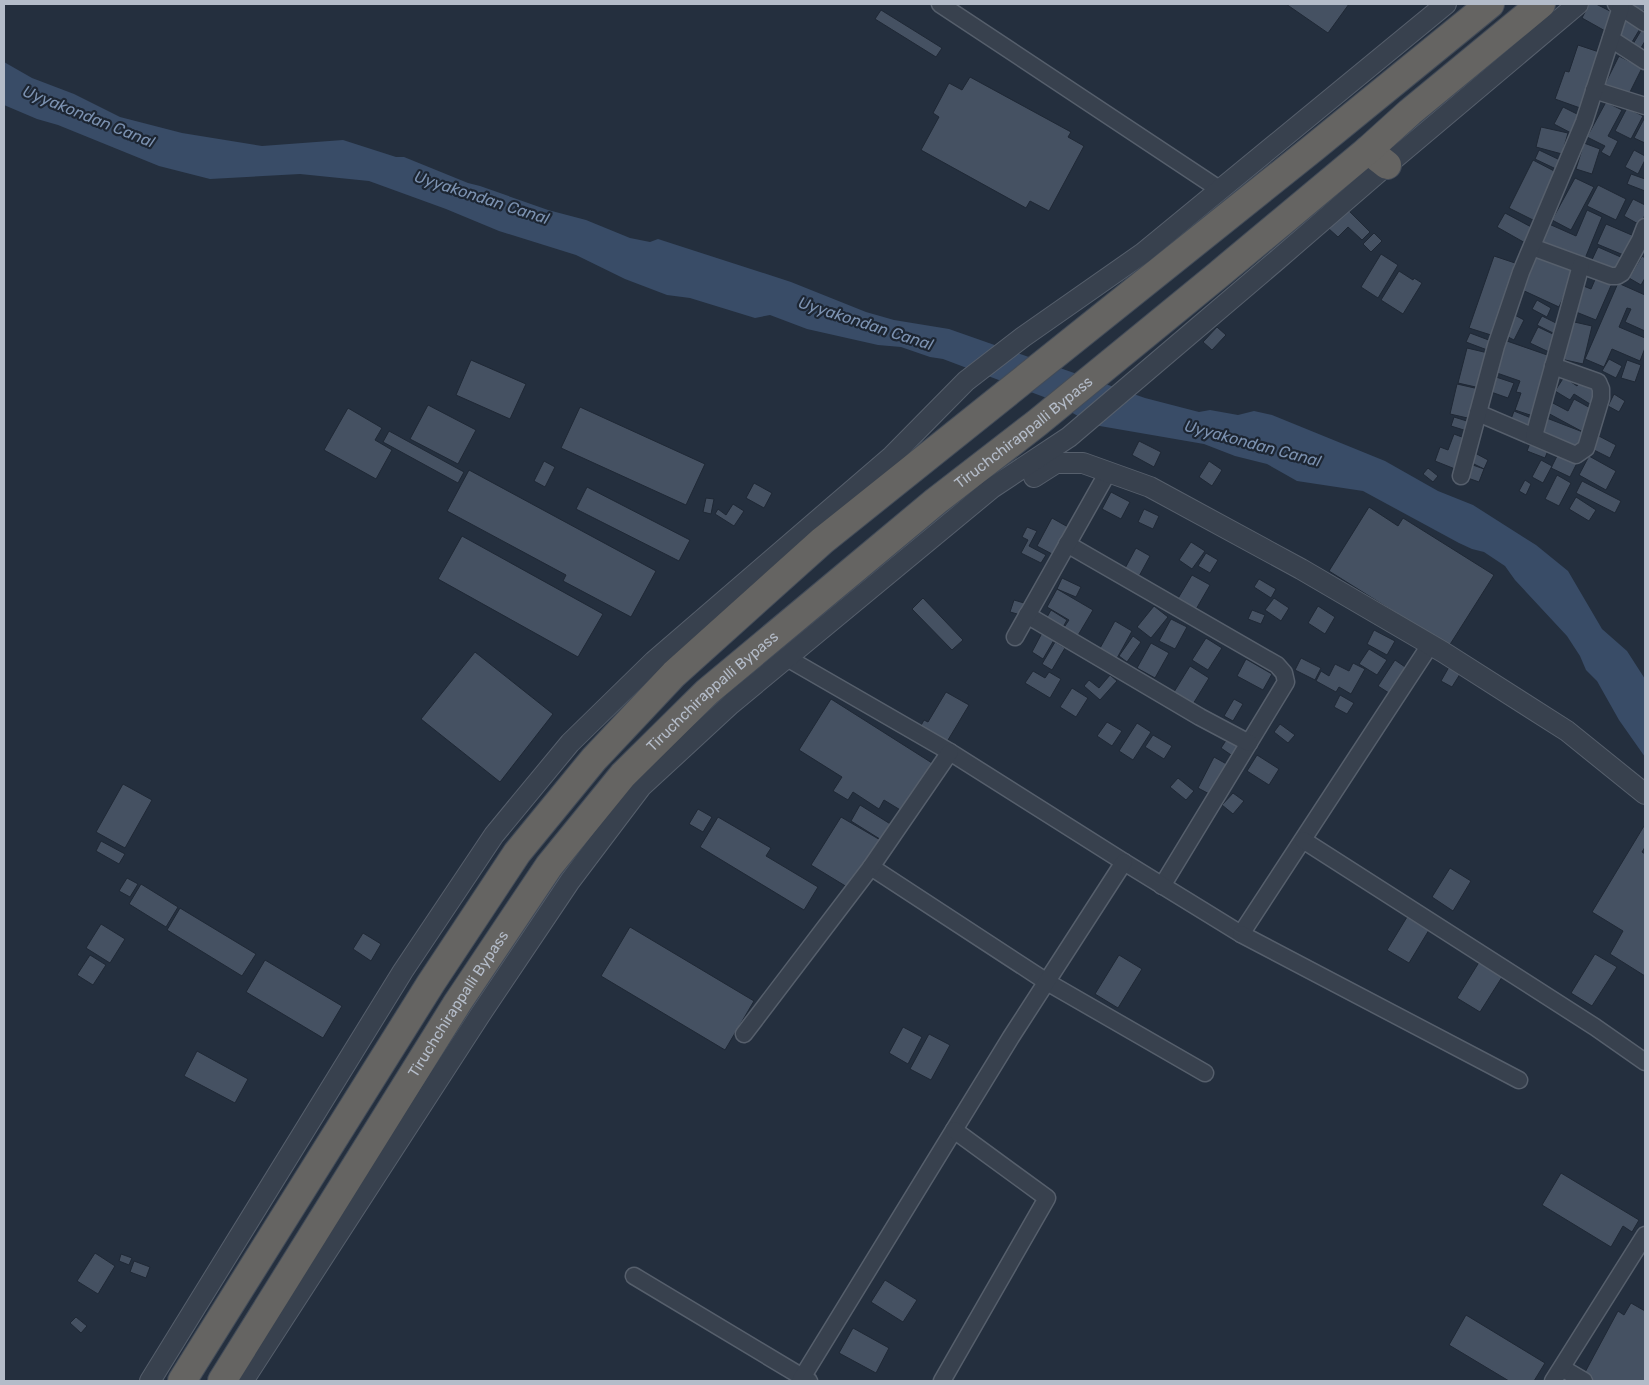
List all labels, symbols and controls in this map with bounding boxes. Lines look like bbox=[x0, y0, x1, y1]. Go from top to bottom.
water label: Uyyakondan Canal bbox=[20, 81, 159, 152]
water label: Uyyakondan Canal bbox=[412, 167, 553, 229]
water label: Uyyakondan Canal bbox=[796, 293, 937, 355]
street label: Tiruchchirappalli Bypass bbox=[951, 372, 1097, 492]
water label: Uyyakondan Canal bbox=[1182, 416, 1324, 471]
street label: Tiruchchirappalli Bypass bbox=[643, 627, 782, 755]
street label: Tiruchchirappalli Bypass bbox=[404, 927, 512, 1081]

